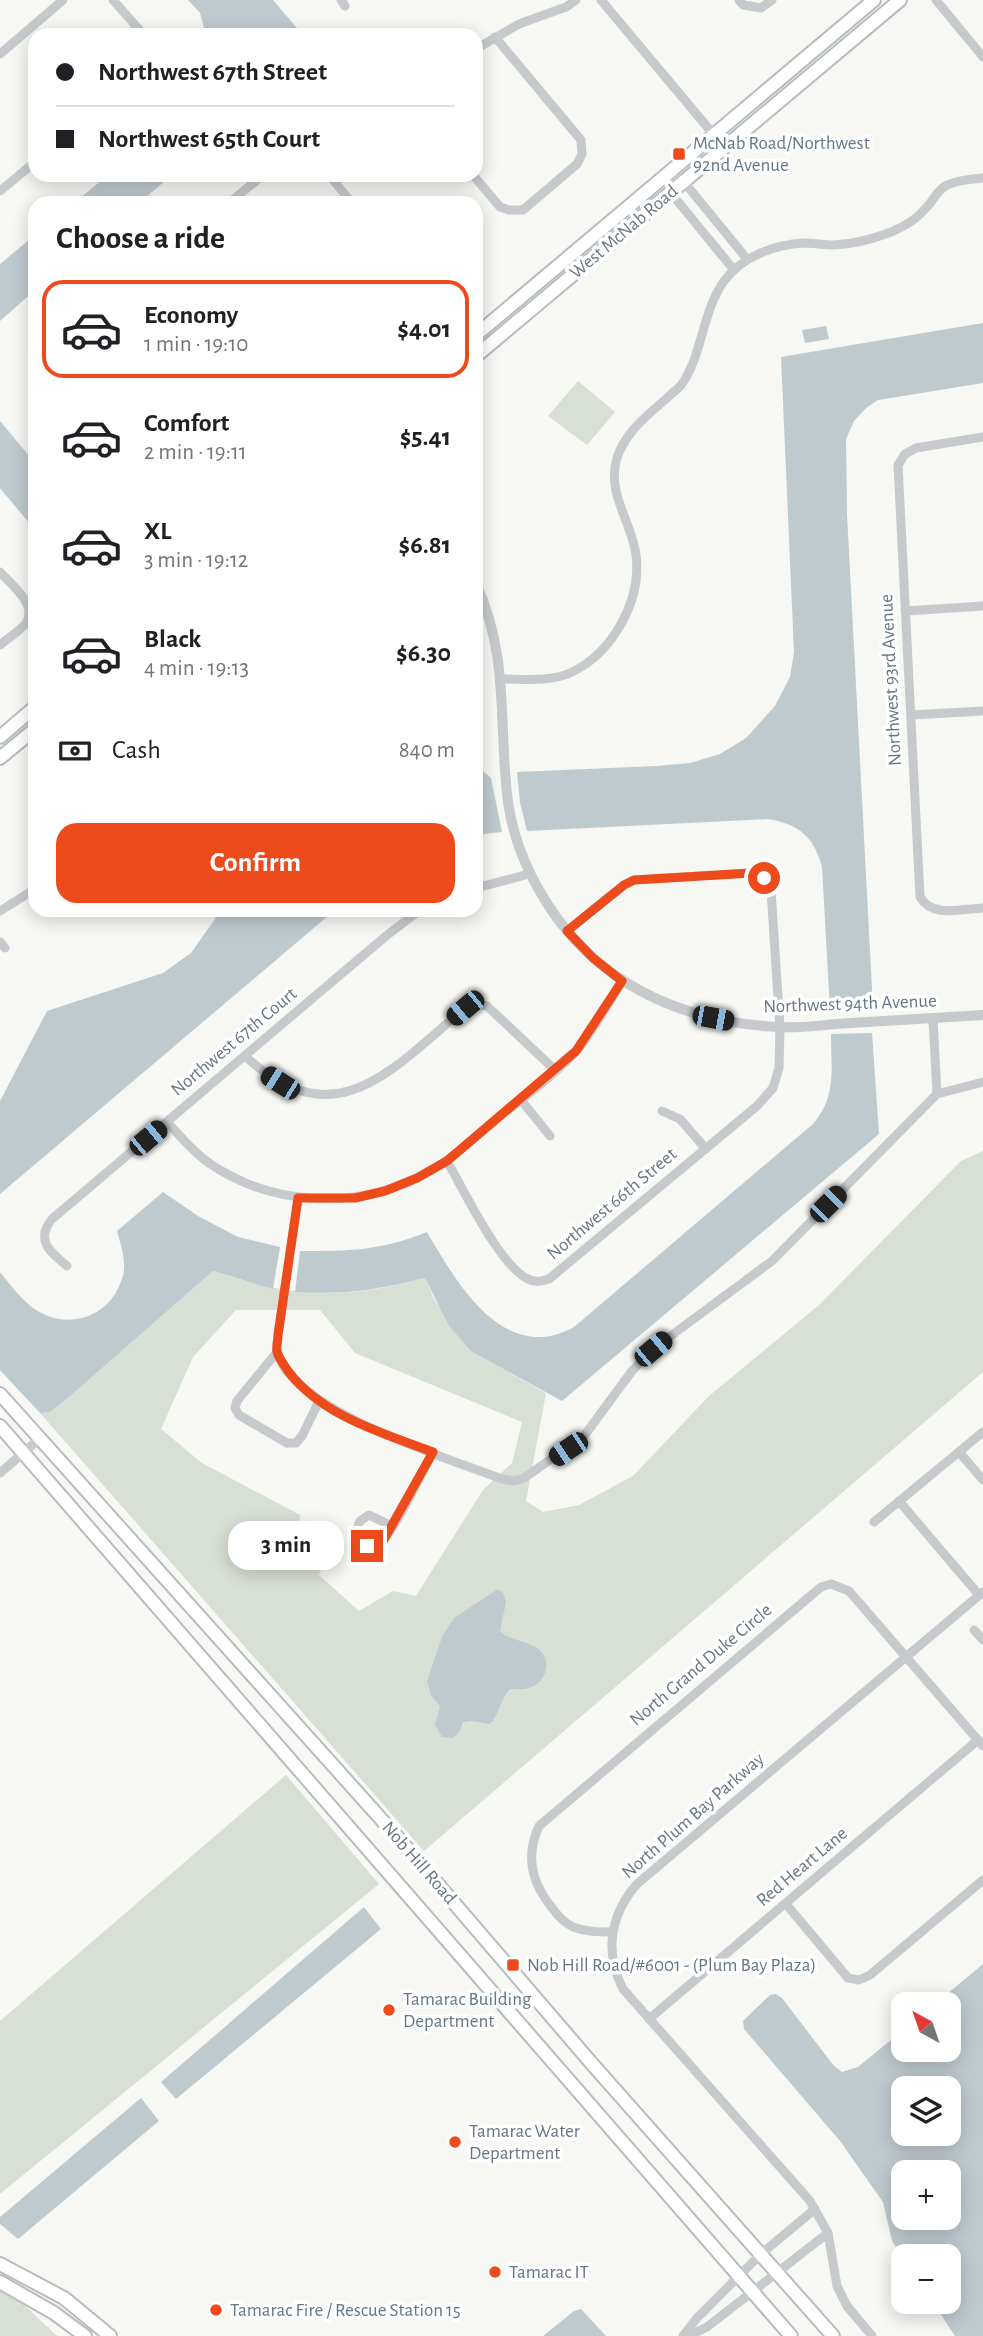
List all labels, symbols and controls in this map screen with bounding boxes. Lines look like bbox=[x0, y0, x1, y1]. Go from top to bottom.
text: Northwest 67th Street bbox=[98, 59, 327, 85]
text: Northwest 65th Court bbox=[98, 126, 320, 152]
place label: McNab Road/Northwest 92nd Avenue bbox=[693, 134, 870, 175]
marker: McNab Road/Northwest 92nd Avenue bbox=[671, 146, 687, 162]
street label: West McNab Road bbox=[566, 181, 682, 283]
text: Choose a ride bbox=[56, 222, 225, 254]
icon: car bbox=[60, 298, 123, 361]
text: Economy bbox=[144, 302, 238, 328]
text: $4.01 bbox=[397, 316, 451, 342]
text: 1 min · 19:10 bbox=[144, 333, 248, 356]
icon: car bbox=[60, 406, 123, 469]
text: Comfort bbox=[144, 410, 229, 436]
text: $5.41 bbox=[400, 424, 451, 450]
text: 2 min · 19:11 bbox=[144, 441, 247, 464]
icon: car bbox=[60, 514, 123, 577]
text: XL bbox=[144, 518, 171, 544]
text: $6.81 bbox=[399, 532, 451, 558]
text: 3 min · 19:12 bbox=[144, 549, 248, 572]
street label: Northwest 93rd Avenue bbox=[877, 594, 905, 766]
icon: car bbox=[60, 622, 123, 685]
text: Black bbox=[144, 626, 201, 652]
text: $6.30 bbox=[396, 640, 451, 666]
text: 4 min · 19:13 bbox=[144, 657, 249, 680]
icon: cash bbox=[56, 732, 94, 770]
text: Cash bbox=[112, 737, 161, 763]
text: 840 m bbox=[399, 739, 455, 762]
button: Confirm bbox=[56, 823, 455, 903]
route start bbox=[748, 862, 780, 894]
street label: Northwest 67th Court bbox=[168, 984, 300, 1100]
car bbox=[443, 986, 488, 1030]
street label: Northwest 94th Avenue bbox=[763, 991, 937, 1017]
car bbox=[691, 1004, 736, 1032]
car bbox=[257, 1063, 304, 1103]
car bbox=[126, 1116, 171, 1160]
street label: Northwest 66th Street bbox=[544, 1144, 680, 1264]
car bbox=[806, 1182, 851, 1226]
car bbox=[631, 1327, 676, 1371]
car bbox=[545, 1429, 592, 1469]
callout: 3 min bbox=[227, 1522, 342, 1570]
route end bbox=[351, 1530, 383, 1562]
text: 3 min bbox=[261, 1534, 311, 1557]
street label: North Grand Duke Circle bbox=[626, 1600, 776, 1730]
street label: North Plum Bay Parkway bbox=[618, 1749, 768, 1883]
street label: Nob Hill Road bbox=[378, 1818, 460, 1908]
street label: Red Heart Lane bbox=[753, 1824, 851, 1910]
place label: Nob Hill Road/#6001 - (Plum Bay Plaza) bbox=[527, 1956, 816, 1975]
marker: Nob Hill Road/#6001 - (Plum Bay Plaza) bbox=[505, 1957, 521, 1973]
place label: Tamarac Building Department bbox=[403, 1990, 532, 2031]
north arrow bbox=[891, 1992, 961, 2062]
map controls bbox=[891, 1992, 961, 2314]
marker: Tamarac Building Department bbox=[381, 2002, 397, 2018]
button: layers bbox=[891, 2076, 961, 2146]
place label: Tamarac Water Department bbox=[469, 2122, 580, 2163]
marker: Tamarac Water Department bbox=[447, 2134, 463, 2150]
button: + bbox=[891, 2160, 961, 2230]
button: − bbox=[891, 2244, 961, 2314]
place label: Tamarac IT bbox=[509, 2263, 589, 2282]
marker: Tamarac IT bbox=[487, 2264, 503, 2280]
place label: Tamarac Fire / Rescue Station 15 bbox=[230, 2301, 461, 2320]
marker: Tamarac Fire / Rescue Station 15 bbox=[208, 2302, 224, 2318]

